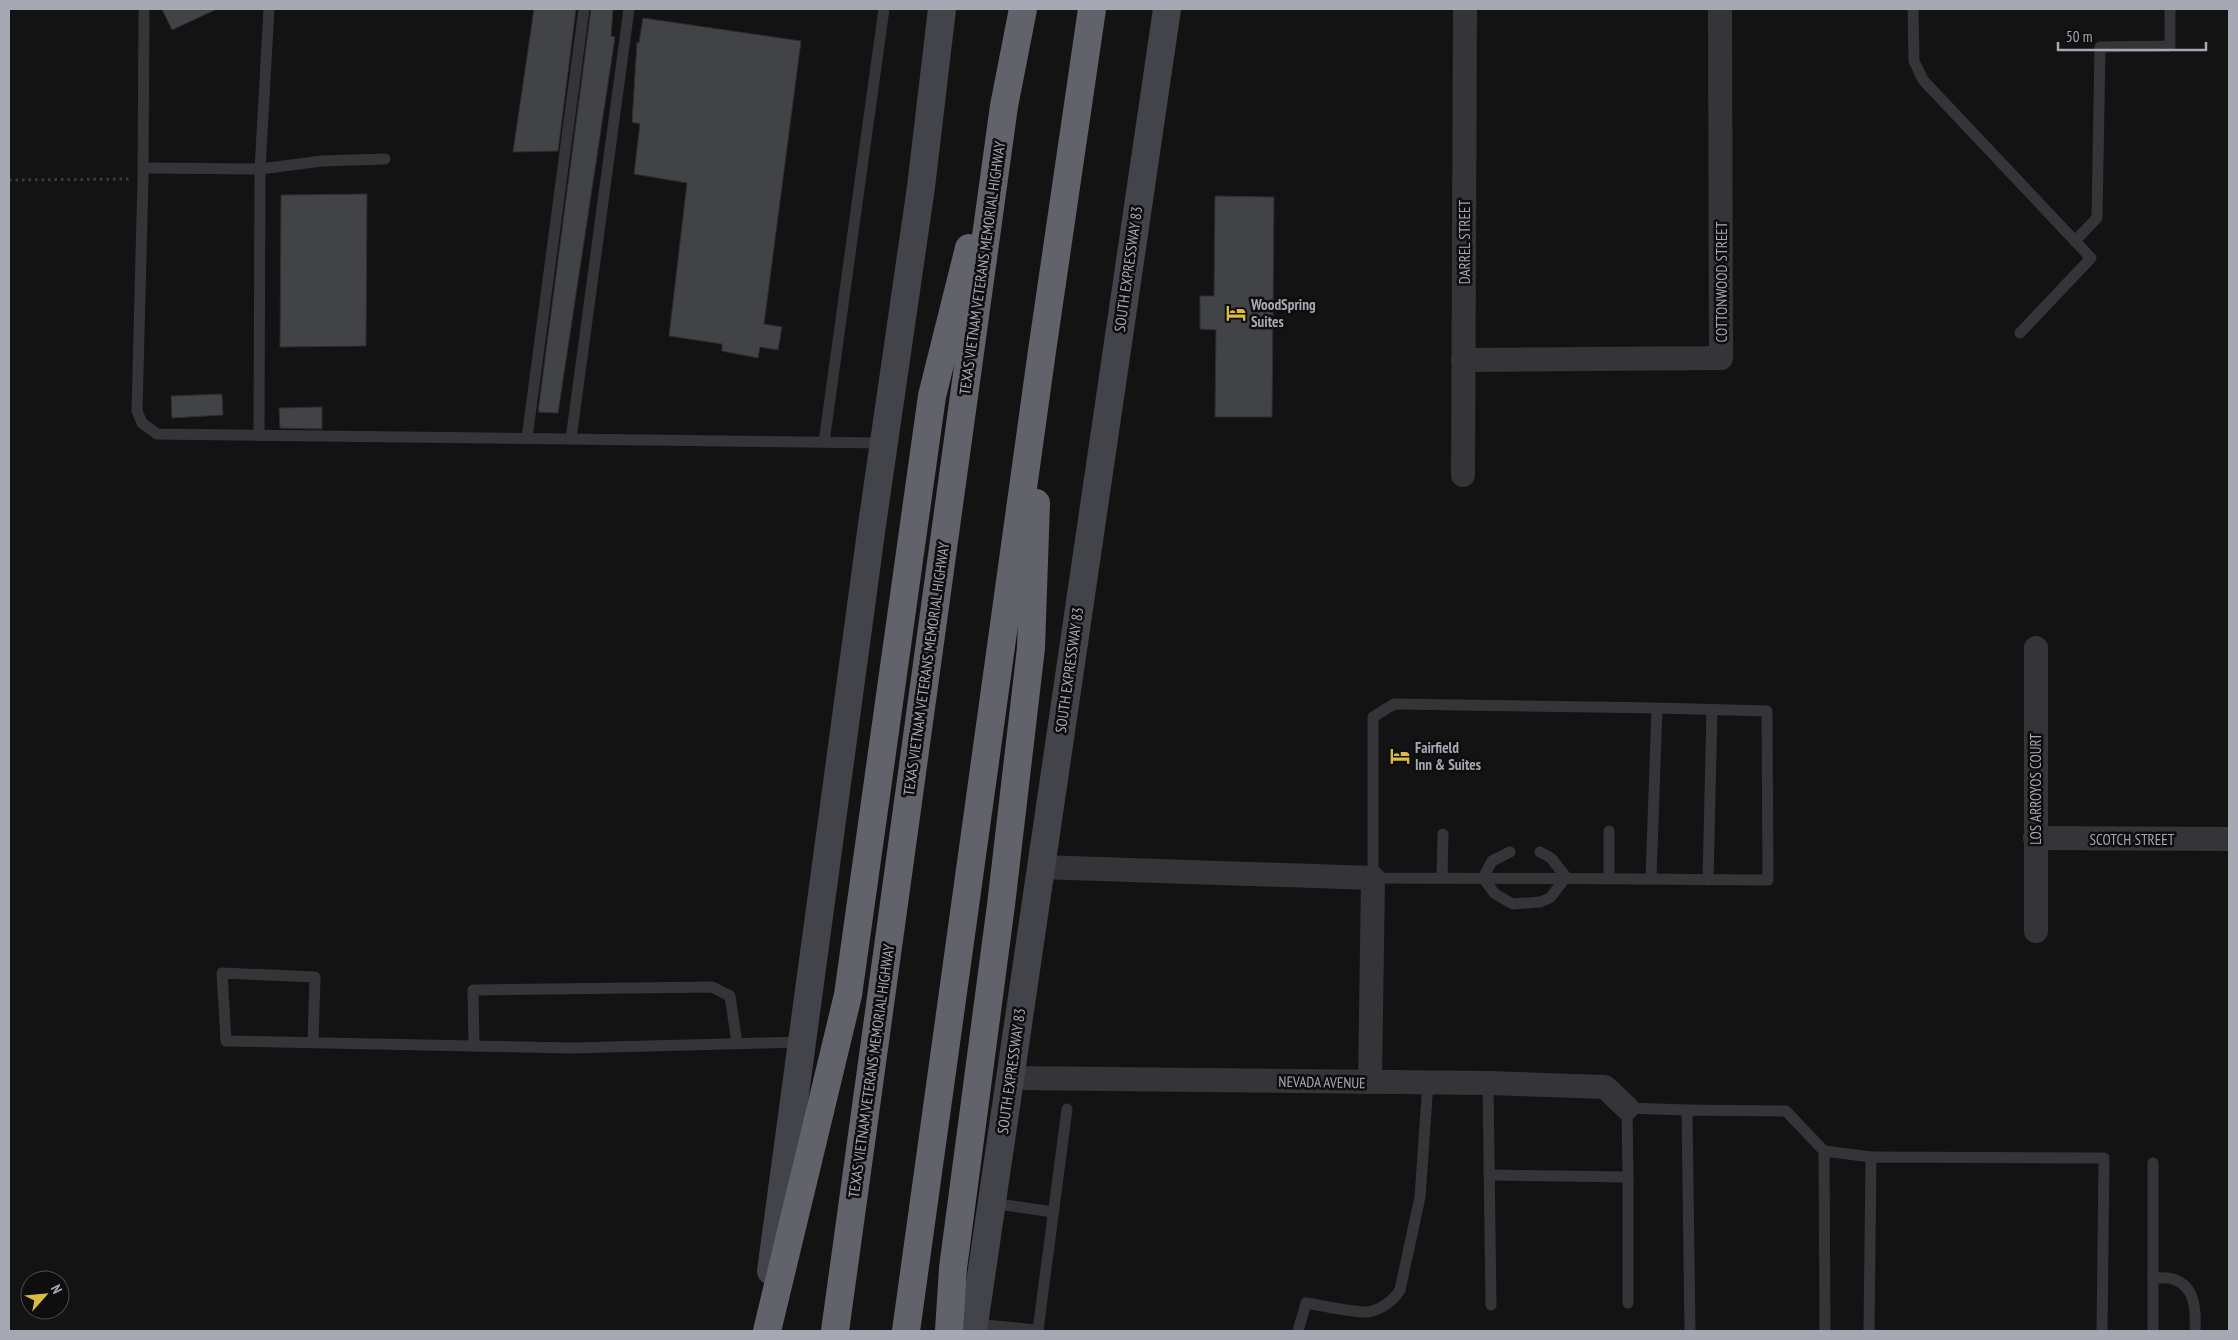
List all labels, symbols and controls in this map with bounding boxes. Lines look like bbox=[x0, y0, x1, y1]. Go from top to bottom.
scale bar bbox=[2058, 20, 2206, 52]
text: 50 m bbox=[2066, 27, 2092, 46]
street label: TEXAS VIETNAM VETERANS MEMORIAL HIGHWAY bbox=[955, 140, 1009, 396]
street label: DARREL STREET bbox=[1455, 200, 1474, 284]
street label: SOUTH EXPRESSWAY 83 bbox=[1110, 205, 1146, 333]
street label: COTTONWOOD STREET bbox=[1712, 221, 1731, 342]
place label: WoodSpring Suites bbox=[1250, 295, 1316, 331]
hotel icon: WoodSpring Suites bbox=[1225, 302, 1247, 324]
street label: TEXAS VIETNAM VETERANS MEMORIAL HIGHWAY bbox=[899, 541, 953, 797]
street label: SOUTH EXPRESSWAY 83 bbox=[1051, 606, 1087, 734]
street label: LOS ARROYOS COURT bbox=[2026, 733, 2045, 845]
place label: Fairfield Inn & Suites bbox=[1415, 738, 1481, 774]
hotel icon: Fairfield Inn & Suites bbox=[1389, 745, 1411, 767]
street label: SCOTCH STREET bbox=[2090, 830, 2175, 849]
street label: TEXAS VIETNAM VETERANS MEMORIAL HIGHWAY bbox=[844, 943, 898, 1199]
street label: SOUTH EXPRESSWAY 83 bbox=[993, 1007, 1029, 1135]
street label: NEVADA AVENUE bbox=[1278, 1072, 1366, 1092]
north arrow bbox=[20, 1270, 70, 1320]
text: N bbox=[47, 1282, 66, 1297]

